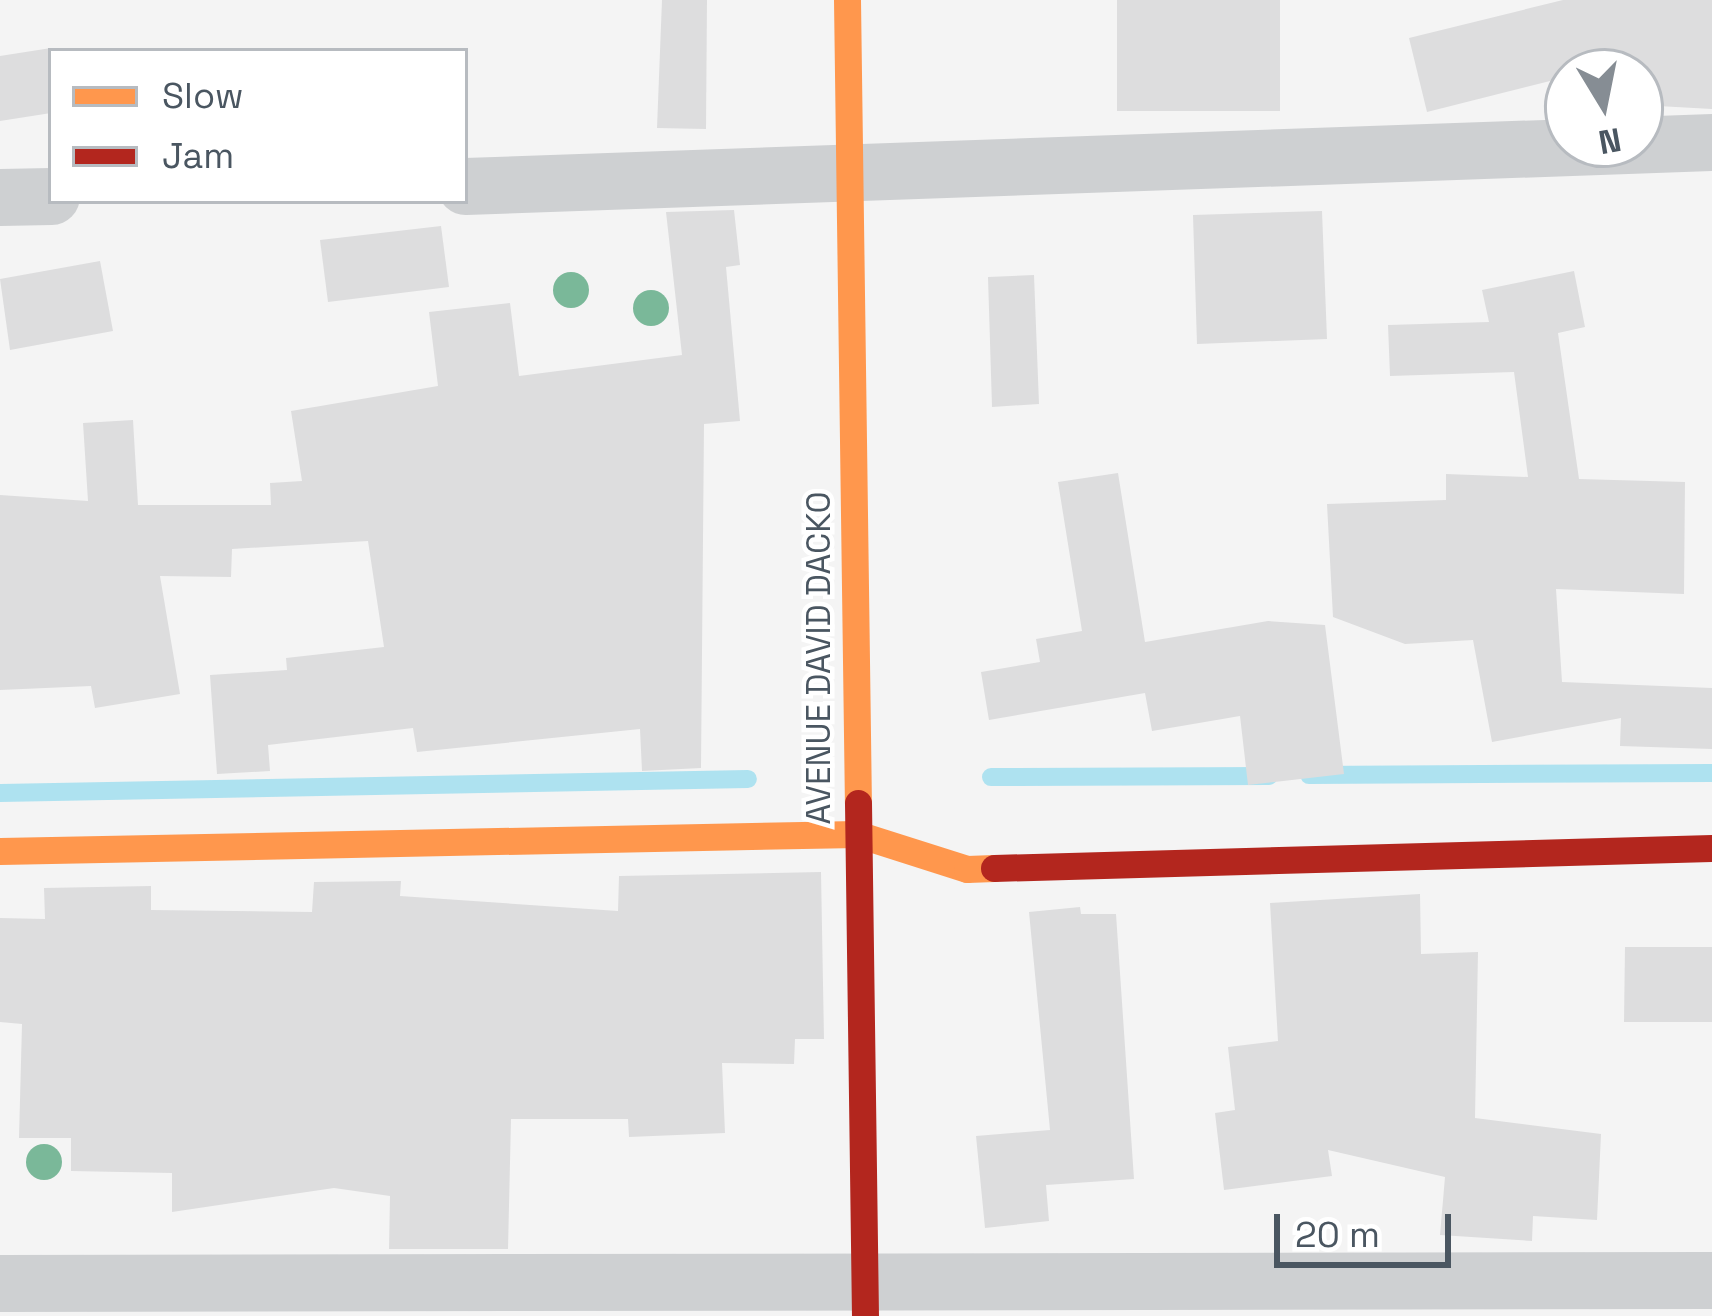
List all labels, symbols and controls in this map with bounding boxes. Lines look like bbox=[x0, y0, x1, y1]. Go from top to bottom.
legend bbox=[48, 48, 468, 204]
north arrow bbox=[1544, 48, 1664, 168]
text: Slow bbox=[162, 73, 244, 119]
text: N bbox=[1595, 118, 1624, 163]
text: Jam bbox=[162, 133, 234, 179]
street label: AVENUE DAVID DACKO bbox=[800, 492, 840, 824]
scale bar bbox=[1280, 1190, 1457, 1264]
text: 20 m bbox=[1295, 1212, 1380, 1258]

